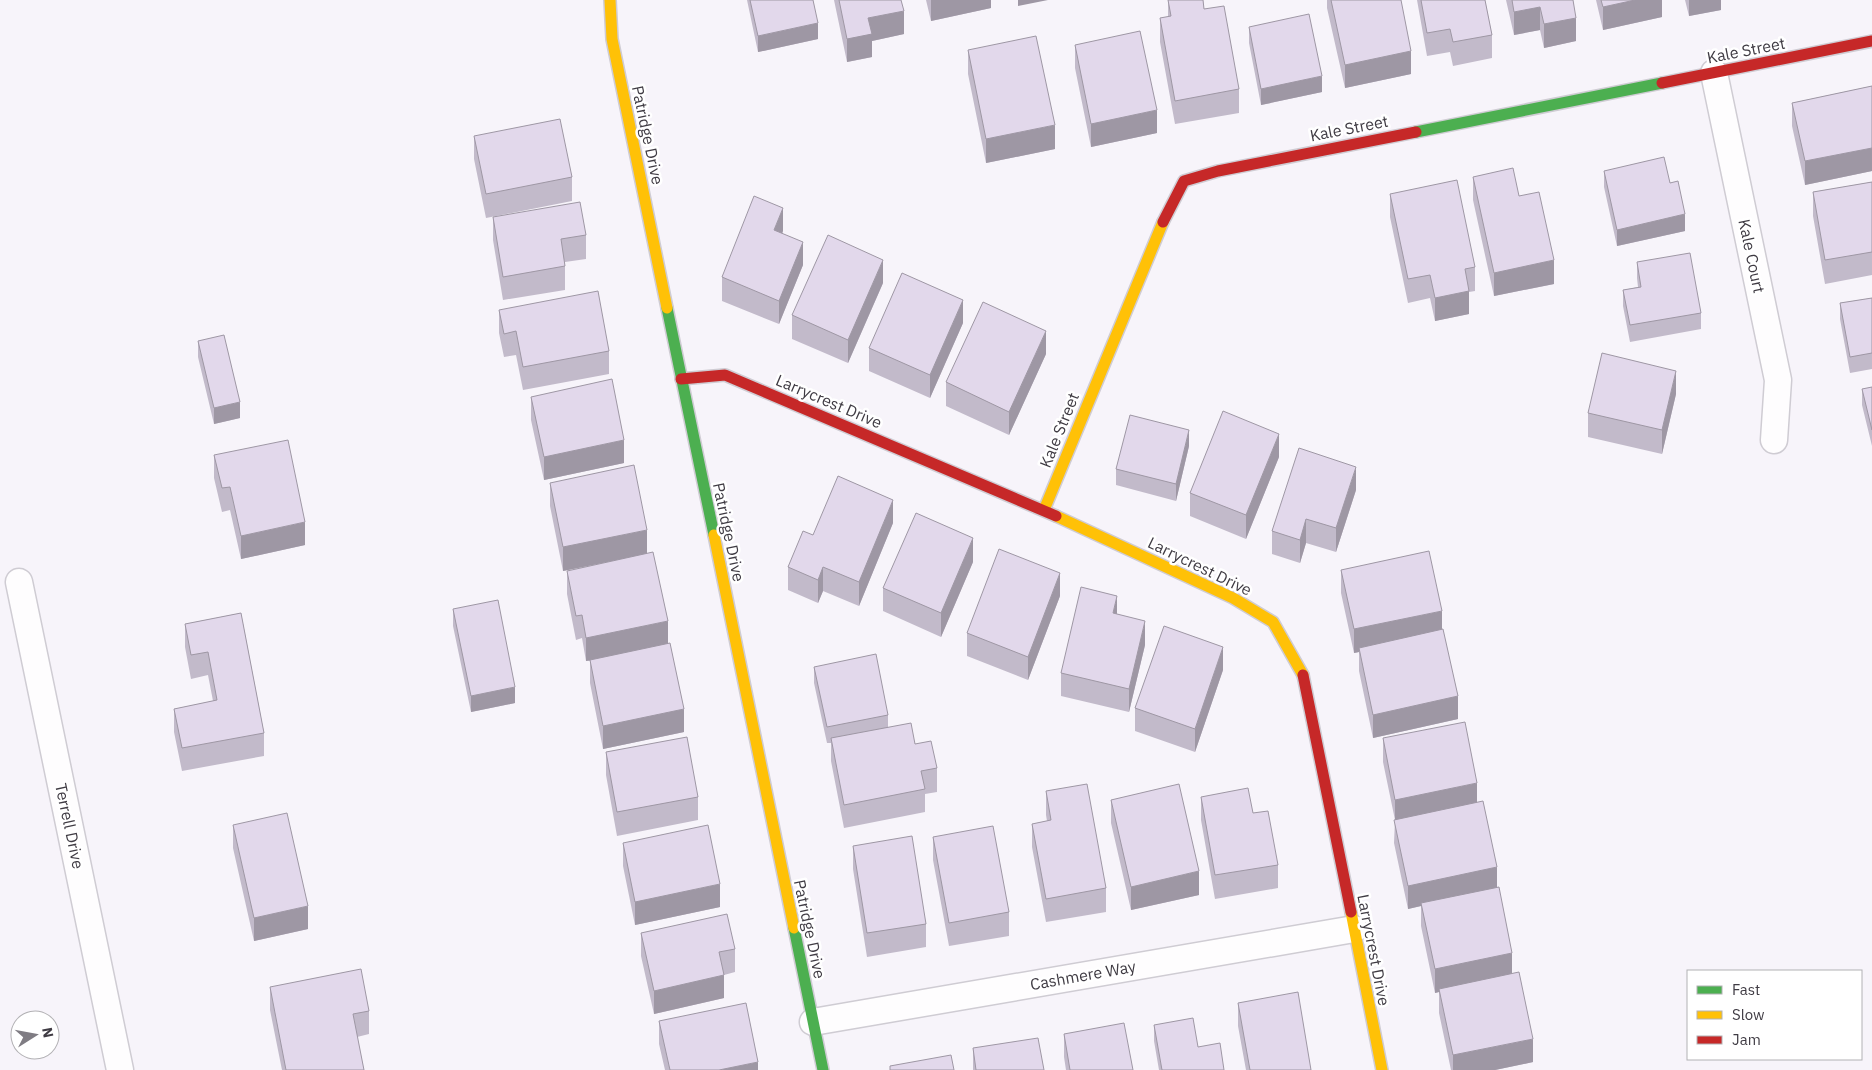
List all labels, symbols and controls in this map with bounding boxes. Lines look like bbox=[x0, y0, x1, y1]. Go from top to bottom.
street label: Kale Street bbox=[1705, 33, 1787, 67]
street label: Patridge Drive bbox=[628, 84, 668, 187]
street label: Kale Street bbox=[1308, 111, 1390, 145]
street label: Kale Court bbox=[1734, 217, 1770, 295]
street label: Larrycrest Drive bbox=[773, 370, 885, 432]
street label: Kale Street bbox=[1035, 390, 1083, 470]
street label: Patridge Drive bbox=[709, 481, 749, 584]
street label: Larrycrest Drive bbox=[1145, 532, 1255, 600]
street label: Terrell Drive bbox=[51, 781, 89, 871]
street label: Patridge Drive bbox=[790, 878, 830, 981]
street label: Larrycrest Drive bbox=[1353, 893, 1395, 1008]
street label: Cashmere Way bbox=[1029, 956, 1137, 994]
legend bbox=[1687, 970, 1862, 1060]
text: Fast bbox=[1732, 980, 1760, 999]
text: Slow bbox=[1732, 1005, 1765, 1024]
north arrow bbox=[10, 1010, 60, 1060]
text: N bbox=[38, 1026, 58, 1039]
text: Jam bbox=[1732, 1030, 1761, 1049]

